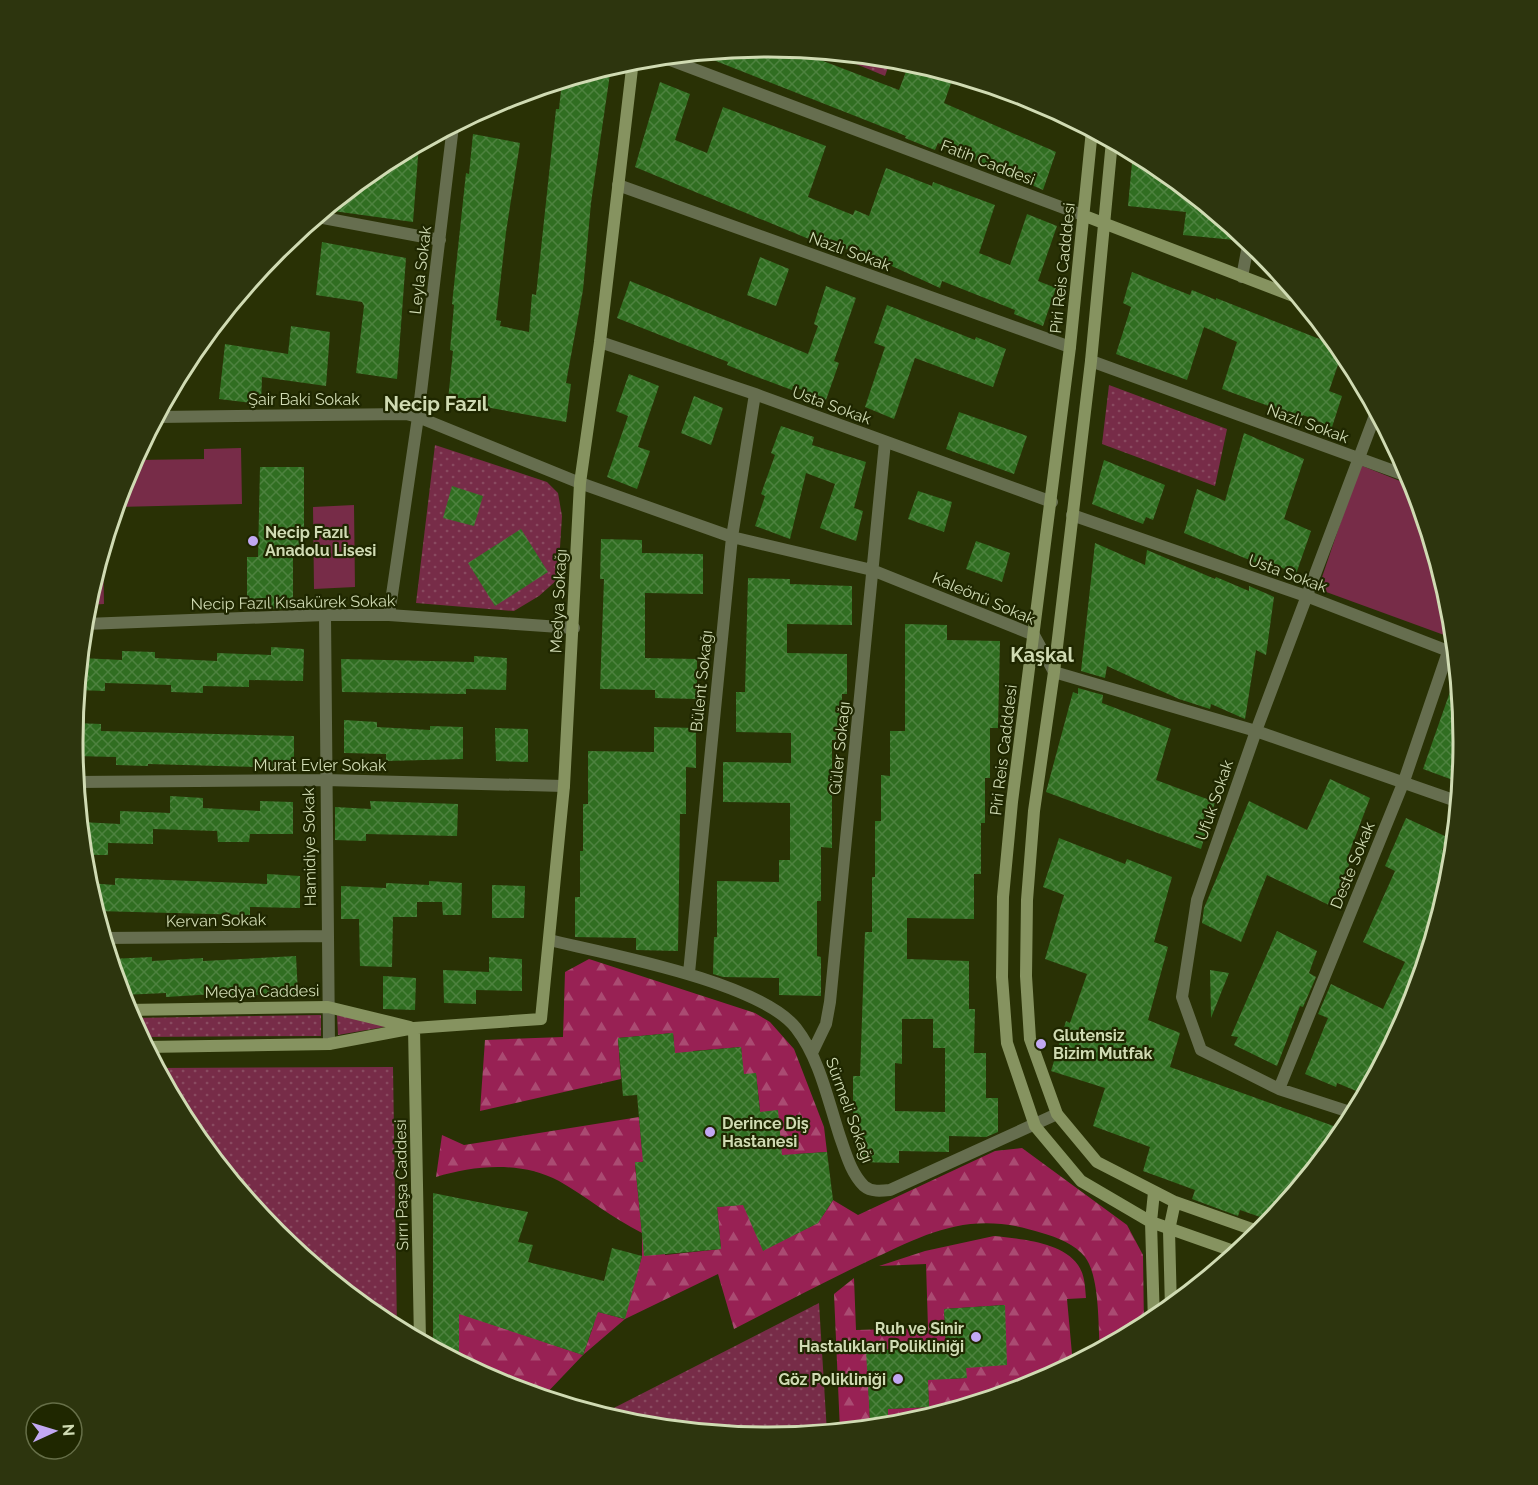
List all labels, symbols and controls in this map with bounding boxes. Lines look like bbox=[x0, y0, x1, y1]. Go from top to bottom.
street label: Fatih Caddesi bbox=[938, 136, 1038, 189]
street label: Piri Reis Cadddesi bbox=[1046, 202, 1079, 335]
street label: Leyla Sokak bbox=[406, 224, 435, 315]
street label: Nazlı Sokak bbox=[806, 228, 894, 275]
street label: Usta Sokak bbox=[790, 382, 874, 429]
street label: Şair Baki Sokak bbox=[248, 390, 360, 409]
district label: Necip Fazıl bbox=[384, 392, 489, 416]
street label: Nazlı Sokak bbox=[1264, 400, 1352, 447]
place label: Necip Fazıl Anadolu Lisesi bbox=[265, 523, 376, 560]
marker: Necip Fazıl Anadolu Lisesi bbox=[246, 534, 260, 548]
street label: Medya Sokağı bbox=[546, 548, 571, 654]
street label: Usta Sokak bbox=[1246, 550, 1330, 597]
street label: Kaleönü Sokak bbox=[929, 568, 1039, 629]
street label: Necip Fazıl Kısakürek Sokak bbox=[191, 591, 396, 614]
street label: Bülent Sokağı bbox=[687, 629, 716, 733]
district label: Kaşkal bbox=[1010, 643, 1074, 667]
street label: Piri Reis Cadddesi bbox=[986, 684, 1021, 817]
street label: Güler Sokağı bbox=[825, 700, 854, 796]
street label: Murat Evler Sokak bbox=[253, 756, 387, 775]
street label: Ufuk Sokak bbox=[1192, 757, 1237, 843]
street label: Hamidiye Sokak bbox=[299, 787, 320, 907]
street label: Deste Sokak bbox=[1326, 818, 1379, 911]
street label: Kervan Sokak bbox=[166, 910, 267, 931]
street label: Medya Caddesi bbox=[205, 981, 320, 1002]
place label: Glutensiz Bizim Mutfak bbox=[1053, 1026, 1153, 1063]
marker: Glutensiz Bizim Mutfak bbox=[1034, 1037, 1048, 1051]
street label: Sürmeli Sokağı bbox=[822, 1055, 877, 1165]
place label: Derince Diş Hastanesi bbox=[722, 1114, 809, 1151]
street label: Sırrı Paşa Caddesi bbox=[391, 1119, 412, 1251]
marker: Derince Diş Hastanesi bbox=[703, 1125, 717, 1139]
place label: Ruh ve Sinir Hastalıkları Polikliniği bbox=[799, 1319, 964, 1356]
marker: Ruh ve Sinir Hastalıkları Polikliniği bbox=[969, 1330, 983, 1344]
place label: Göz Polikliniği bbox=[778, 1370, 886, 1389]
marker: Göz Polikliniği bbox=[891, 1372, 905, 1386]
north arrow bbox=[24, 1401, 84, 1461]
text: N bbox=[59, 1423, 78, 1437]

